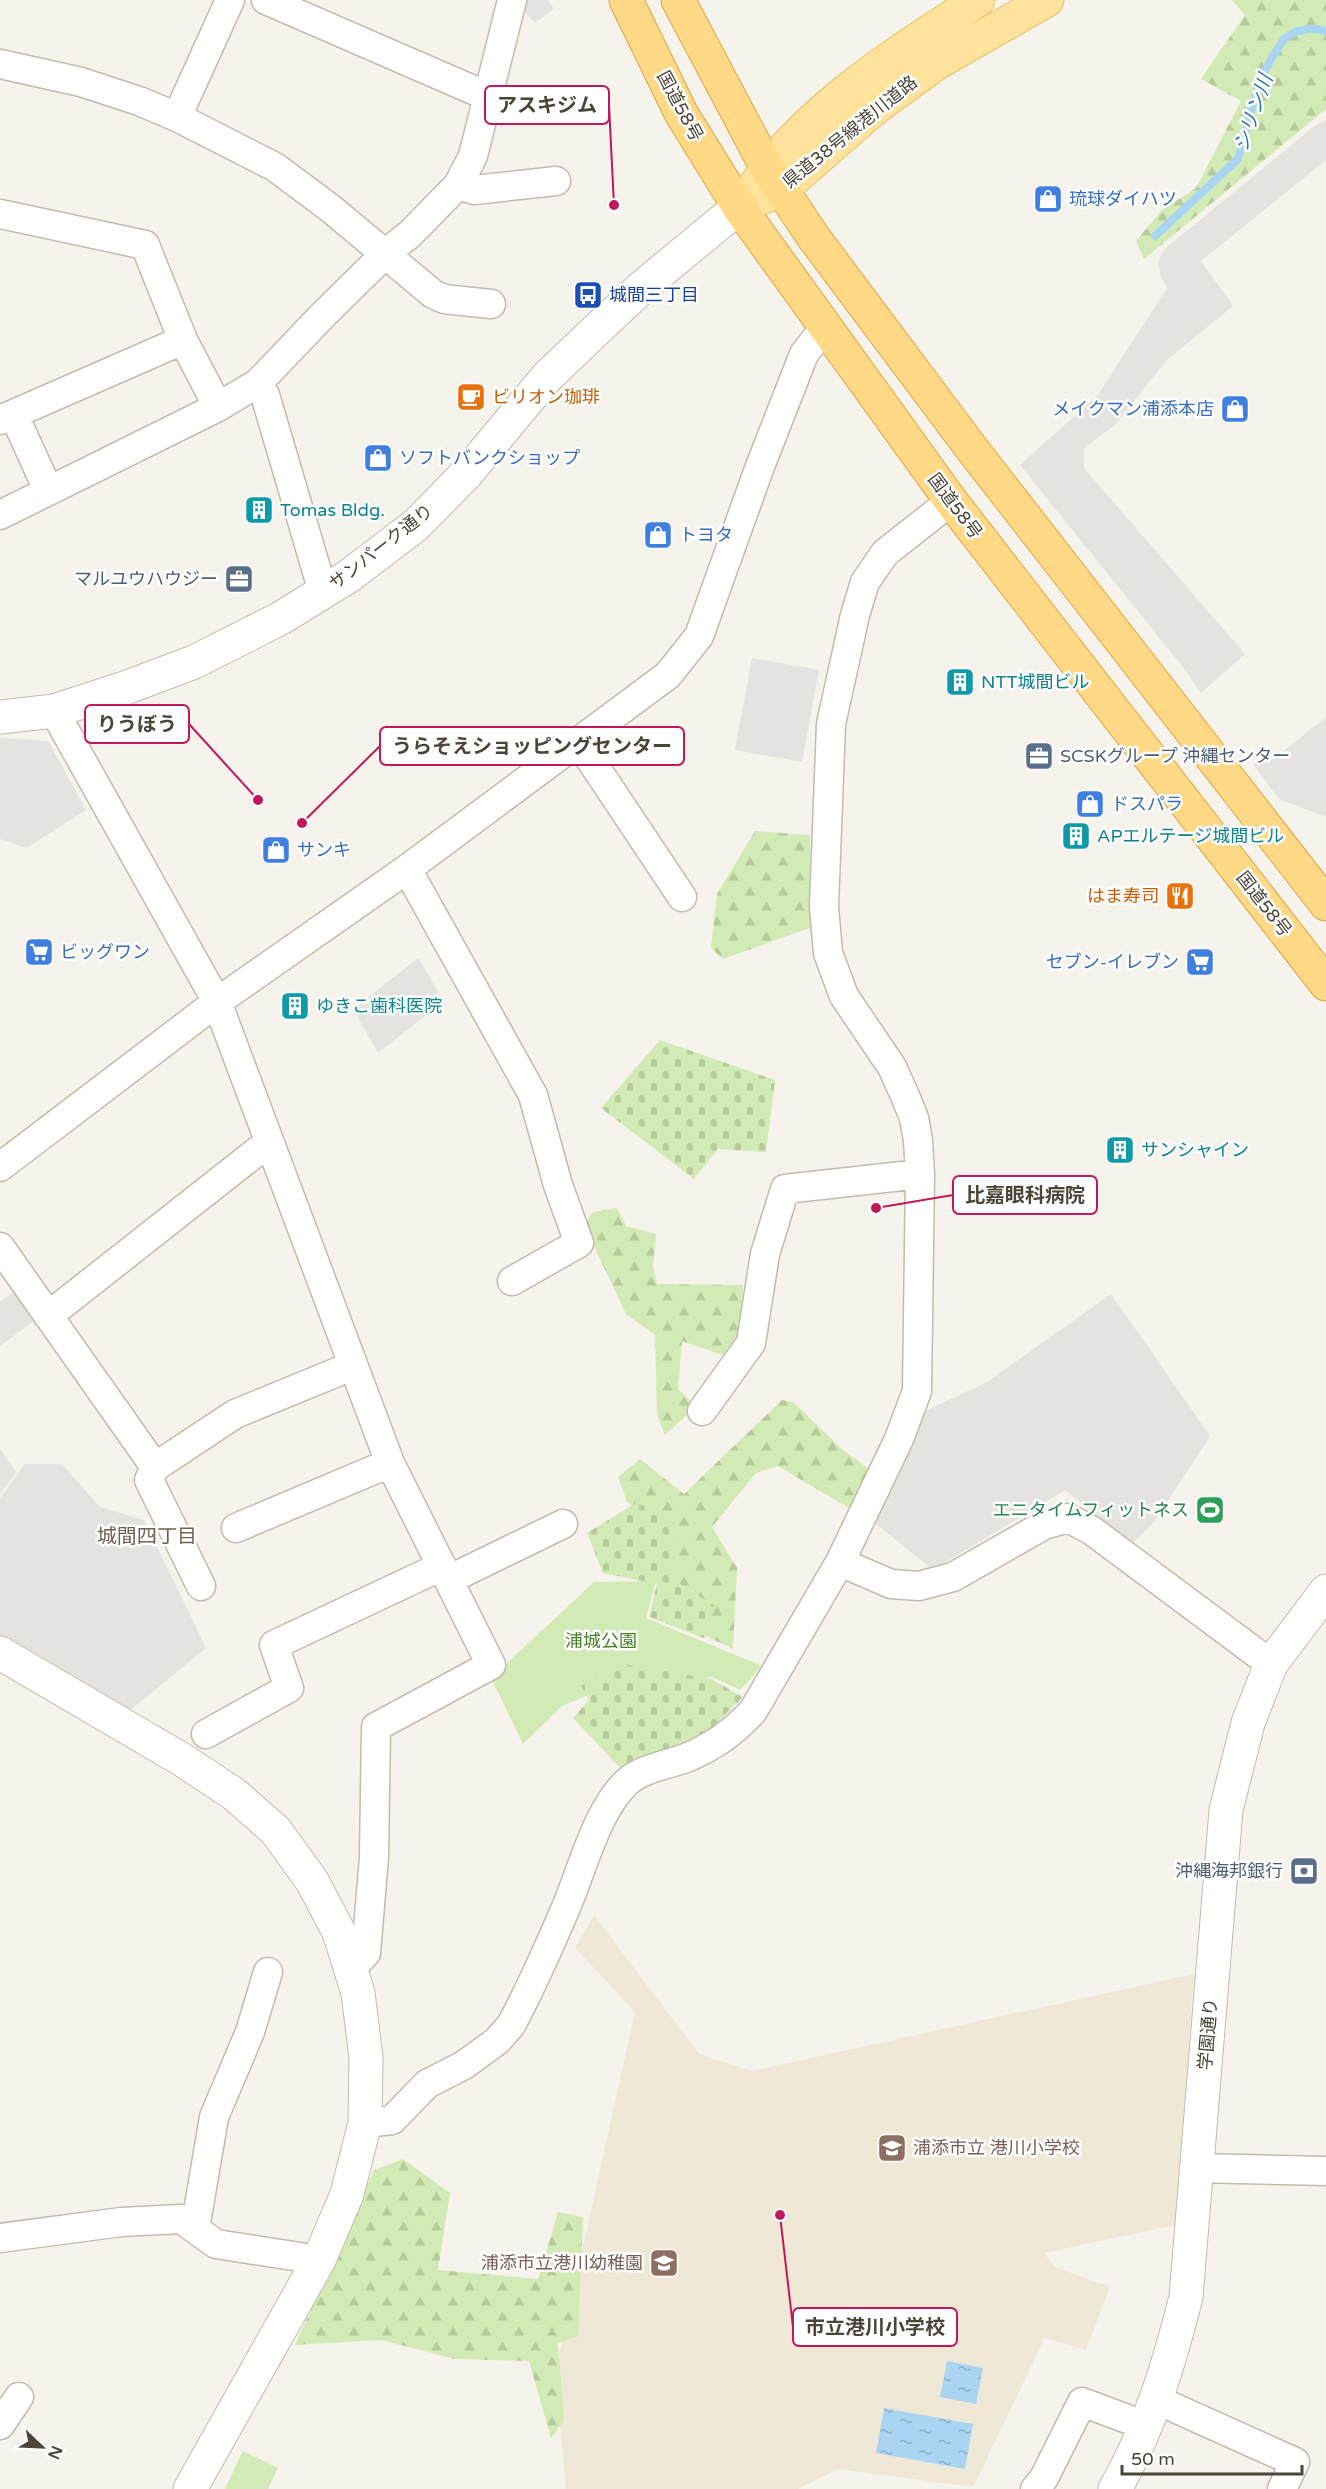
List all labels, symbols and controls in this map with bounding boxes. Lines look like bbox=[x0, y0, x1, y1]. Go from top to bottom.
street label: 国道58号 bbox=[652, 67, 708, 145]
water label: シリン川 bbox=[1230, 70, 1279, 155]
street label: 県道38号線港川道路 bbox=[778, 71, 922, 193]
callout: アスキジム bbox=[485, 86, 609, 124]
text: アスキジム bbox=[497, 94, 597, 118]
shop icon: 琉球ダイハツ bbox=[1032, 183, 1064, 215]
place label: 琉球ダイハツ bbox=[1069, 188, 1177, 210]
bus stop icon: 城間三丁目 bbox=[572, 279, 604, 311]
place label: 城間三丁目 bbox=[609, 284, 699, 306]
cafe icon: ビリオン珈琲 bbox=[455, 381, 487, 413]
place label: ビリオン珈琲 bbox=[492, 386, 600, 408]
shop icon: メイクマン浦添本店 bbox=[1219, 393, 1251, 425]
place label: メイクマン浦添本店 bbox=[1052, 398, 1214, 420]
shop icon: ソフトバンクショップ bbox=[362, 442, 394, 474]
place label: ソフトバンクショップ bbox=[399, 447, 580, 469]
street label: 国道58号 bbox=[923, 469, 987, 543]
building icon: Tomas Bldg. bbox=[243, 494, 275, 526]
place label: Tomas Bldg. bbox=[280, 499, 385, 521]
street label: サンパーク通り bbox=[325, 500, 437, 594]
shop icon: トヨタ bbox=[642, 519, 674, 551]
place label: トヨタ bbox=[679, 524, 733, 546]
office icon: マルユウハウジー bbox=[223, 563, 255, 595]
place label: マルユウハウジー bbox=[74, 568, 218, 590]
building icon: NTT城間ビル bbox=[944, 666, 976, 698]
place label: NTT城間ビル bbox=[981, 671, 1089, 693]
callout: りうぼう bbox=[85, 705, 189, 743]
text: りうぼう bbox=[97, 713, 177, 737]
callout: うらそえショッピングセンター bbox=[380, 727, 684, 765]
text: うらそえショッピングセンター bbox=[392, 735, 672, 759]
office icon: SCSKグループ 沖縄センター bbox=[1023, 740, 1055, 772]
place label: SCSKグループ 沖縄センター bbox=[1060, 745, 1290, 767]
shop icon: ドスパラ bbox=[1074, 788, 1106, 820]
place label: ドスパラ bbox=[1111, 793, 1183, 815]
building icon: APエルテージ城間ビル bbox=[1060, 820, 1092, 852]
place label: APエルテージ城間ビル bbox=[1097, 825, 1284, 847]
shop icon: サンキ bbox=[260, 834, 292, 866]
place label: サンキ bbox=[297, 839, 351, 861]
street label: 国道58号 bbox=[1232, 867, 1296, 941]
restaurant icon: はま寿司 bbox=[1164, 880, 1196, 912]
place label: はま寿司 bbox=[1087, 885, 1159, 907]
supermarket icon: ビッグワン bbox=[23, 936, 55, 968]
place label: ビッグワン bbox=[60, 941, 150, 963]
supermarket icon: セブン-イレブン bbox=[1184, 946, 1216, 978]
place label: セブン-イレブン bbox=[1046, 951, 1179, 973]
building icon: ゆきこ歯科医院 bbox=[279, 990, 311, 1022]
place label: ゆきこ歯科医院 bbox=[316, 995, 442, 1017]
building icon: サンシャイン bbox=[1104, 1134, 1136, 1166]
place label: サンシャイン bbox=[1141, 1139, 1249, 1161]
callout: 比嘉眼科病院 bbox=[953, 1176, 1097, 1214]
text: 比嘉眼科病院 bbox=[965, 1184, 1085, 1208]
sports icon: エニタイムフィットネス bbox=[1194, 1494, 1226, 1526]
place label: エニタイムフィットネス bbox=[993, 1499, 1189, 1521]
district label: 城間四丁目 bbox=[97, 1525, 197, 1549]
park label: 浦城公園 bbox=[565, 1630, 637, 1652]
bank icon: 沖縄海邦銀行 bbox=[1288, 1855, 1320, 1887]
place label: 沖縄海邦銀行 bbox=[1175, 1860, 1283, 1882]
street label: 学園通り bbox=[1194, 1997, 1222, 2071]
school or university icon: 浦添市立 港川小学校 bbox=[876, 2132, 908, 2164]
place label: 浦添市立 港川小学校 bbox=[913, 2137, 1080, 2159]
school or university icon: 浦添市立港川幼稚園 bbox=[648, 2247, 680, 2279]
place label: 浦添市立港川幼稚園 bbox=[481, 2252, 643, 2274]
callout: 市立港川小学校 bbox=[793, 2308, 957, 2346]
text: 市立港川小学校 bbox=[805, 2316, 945, 2340]
north arrow bbox=[12, 2417, 72, 2477]
scale bar bbox=[1122, 2438, 1302, 2476]
text: N bbox=[43, 2443, 67, 2462]
text: 50 m bbox=[1131, 2448, 1175, 2470]

